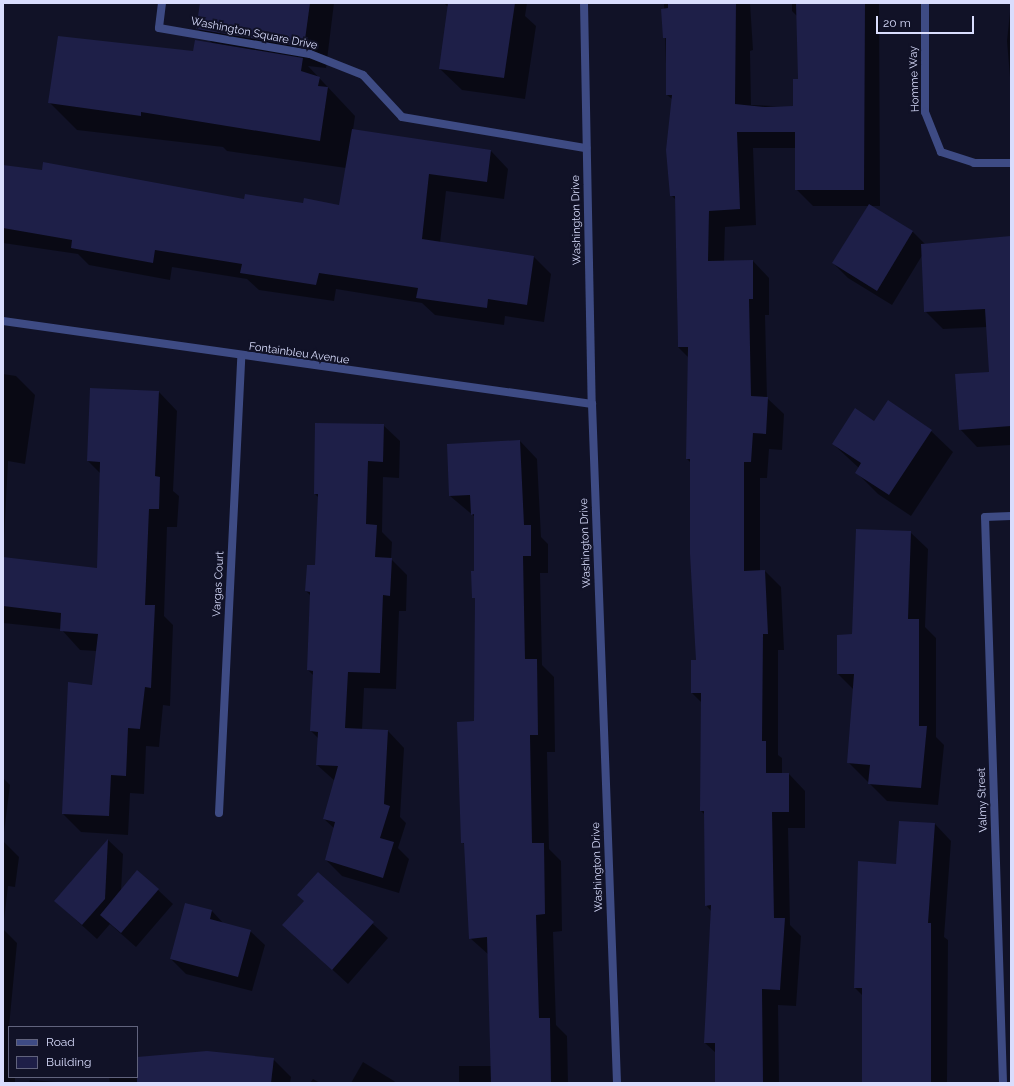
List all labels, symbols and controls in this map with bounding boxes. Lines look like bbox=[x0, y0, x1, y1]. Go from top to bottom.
scale bar bbox=[878, 8, 976, 34]
street label: Washington Square Drive bbox=[190, 15, 318, 53]
text: 20 m bbox=[883, 16, 911, 30]
street label: Homme Way bbox=[907, 45, 923, 113]
street label: Washington Drive bbox=[570, 175, 584, 265]
street label: Fontainbleu Avenue bbox=[248, 340, 350, 368]
street label: Washington Drive bbox=[578, 498, 594, 588]
street label: Vargas Court bbox=[211, 551, 227, 617]
street label: Valmy Street bbox=[975, 767, 991, 833]
street label: Washington Drive bbox=[590, 822, 606, 912]
legend bbox=[8, 1026, 138, 1078]
text: Road bbox=[46, 1035, 75, 1049]
text: Building bbox=[46, 1055, 92, 1069]

